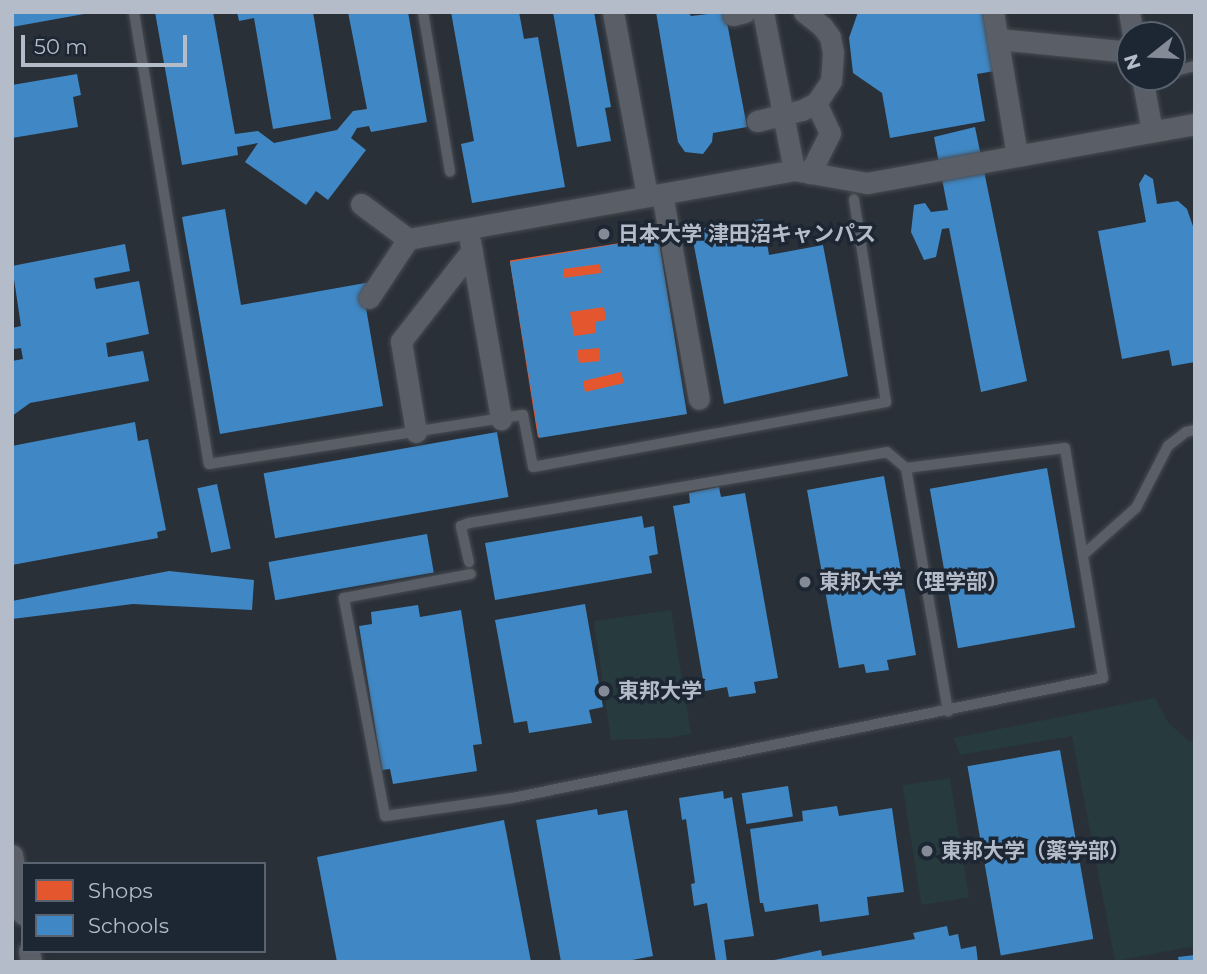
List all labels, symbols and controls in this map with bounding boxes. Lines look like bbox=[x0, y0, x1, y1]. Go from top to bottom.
scale bar bbox=[24, 21, 191, 65]
north arrow bbox=[1116, 21, 1186, 91]
text: 50 m bbox=[34, 34, 88, 59]
text: N bbox=[1119, 51, 1146, 73]
place label: 日本大学 津田沼キャンパス bbox=[618, 221, 876, 247]
marker: 日本大学 津田沼キャンパス bbox=[596, 226, 612, 242]
place label: 東邦大学（理学部） bbox=[819, 569, 1008, 595]
marker: 東邦大学（理学部） bbox=[797, 574, 813, 590]
place label: 東邦大学 bbox=[618, 678, 702, 704]
marker: 東邦大学 bbox=[596, 683, 612, 699]
place label: 東邦大学（薬学部） bbox=[941, 838, 1130, 864]
marker: 東邦大学（薬学部） bbox=[919, 843, 935, 859]
legend bbox=[21, 862, 266, 953]
text: Shops bbox=[88, 878, 153, 903]
text: Schools bbox=[88, 913, 169, 938]

